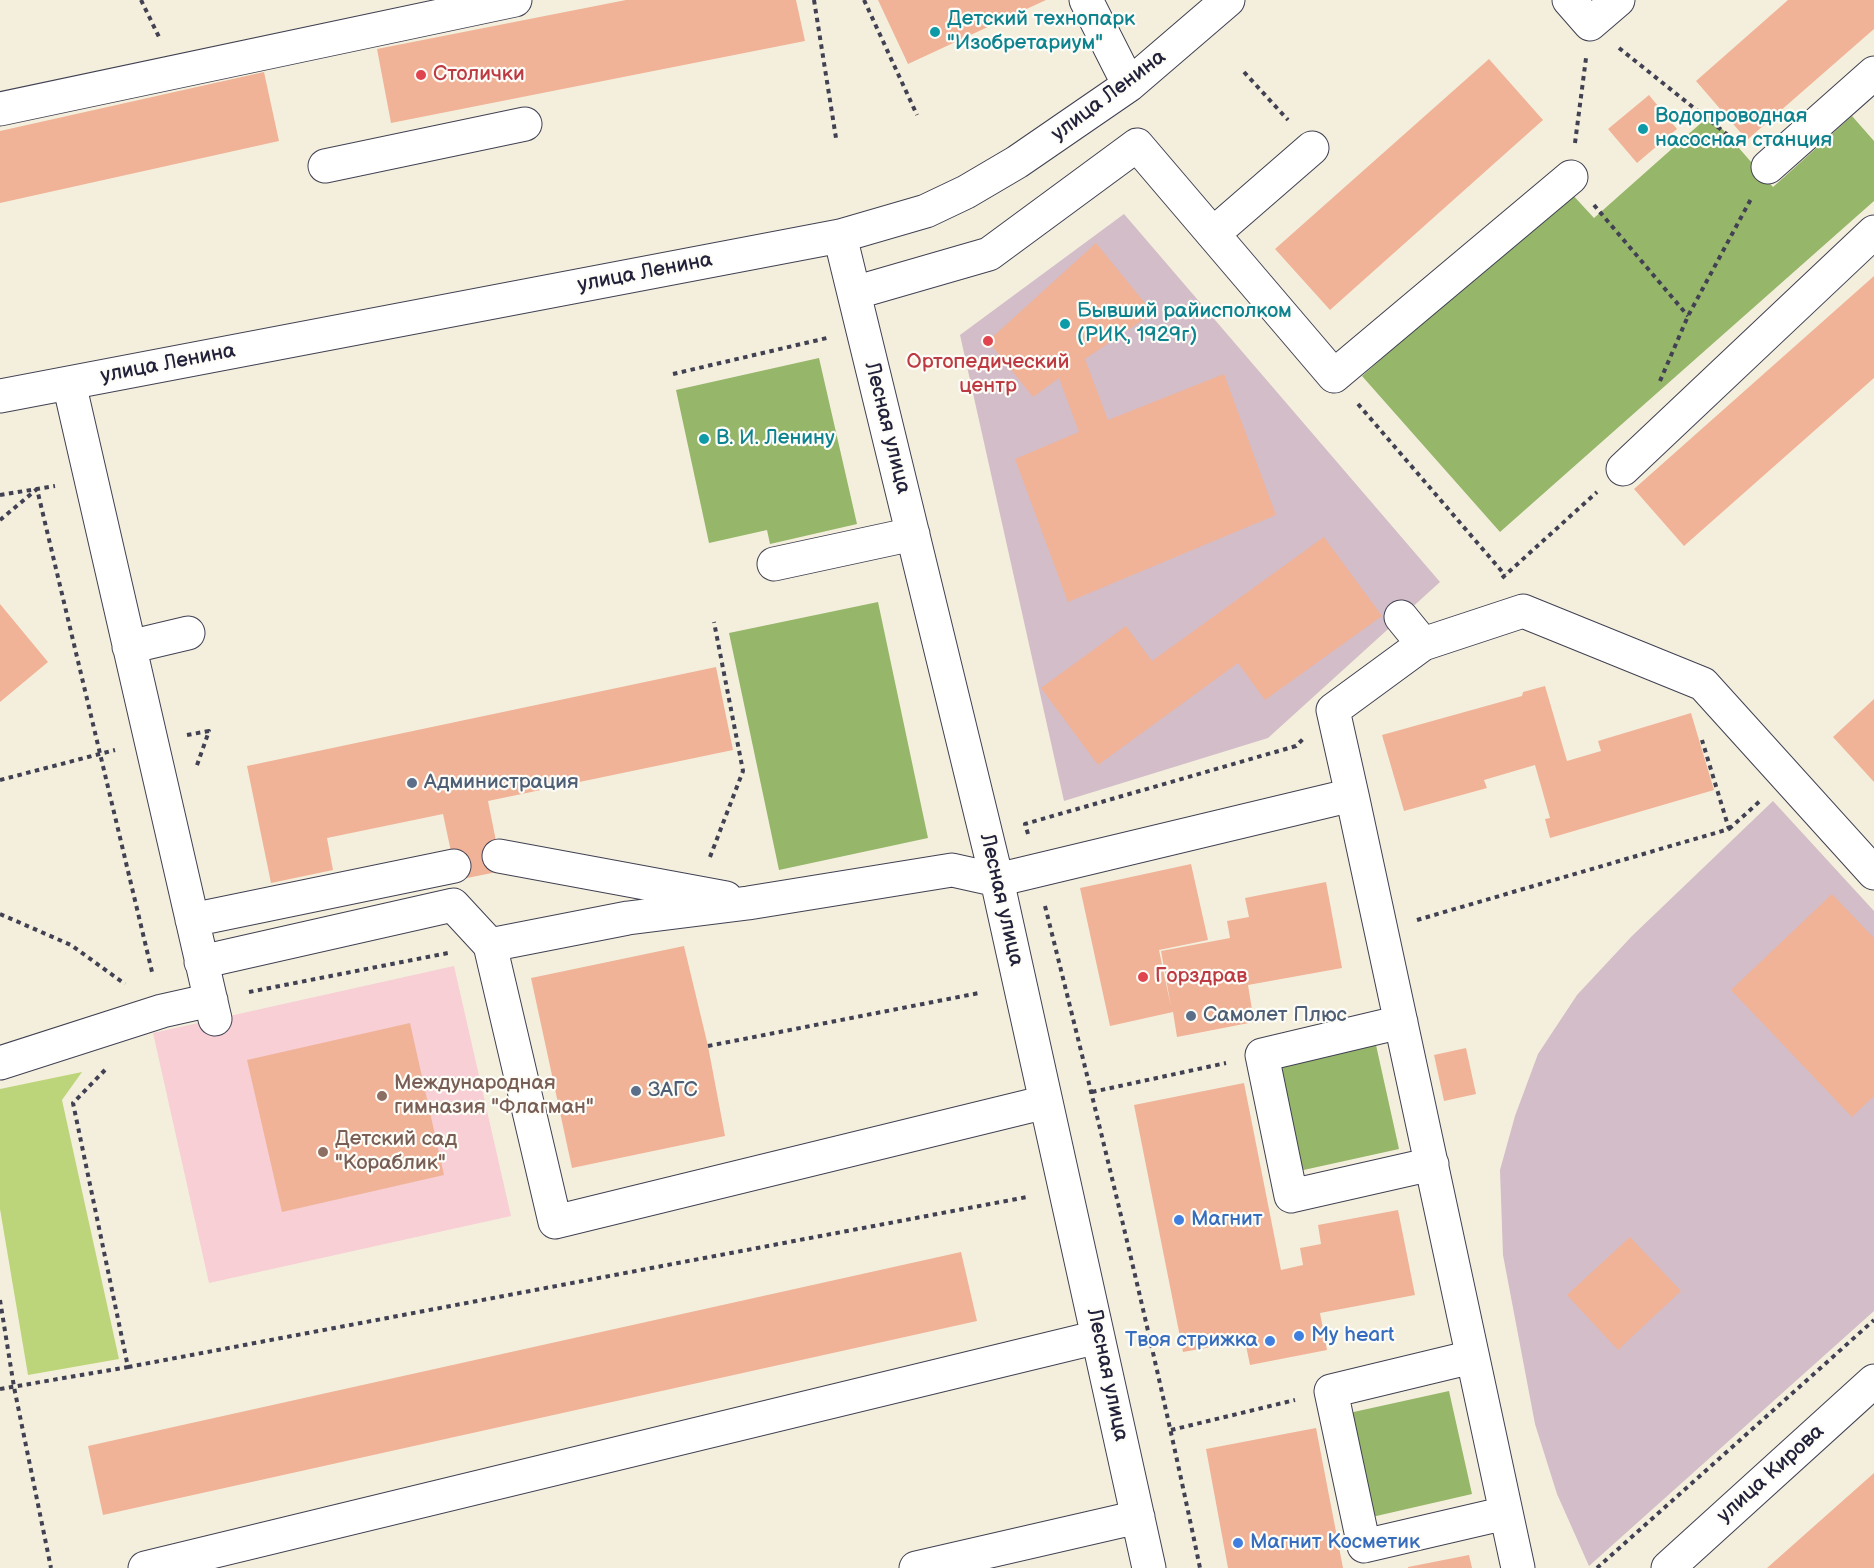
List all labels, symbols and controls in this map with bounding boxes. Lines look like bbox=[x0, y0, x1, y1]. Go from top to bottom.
place label: Детский технопарк "Изобретариум" bbox=[947, 7, 1135, 57]
marker: Детский технопарк "Изобретариум" bbox=[928, 25, 942, 39]
street label: улица Ленина bbox=[1047, 45, 1171, 147]
place label: Столички bbox=[433, 62, 525, 88]
marker: Столички bbox=[414, 68, 428, 82]
place label: Водопроводная насосная станция bbox=[1655, 104, 1832, 154]
marker: Водопроводная насосная станция bbox=[1636, 122, 1650, 136]
street label: улица Ленина bbox=[575, 248, 715, 298]
place label: Бывший райисполком (РИК, 1929г) bbox=[1077, 299, 1292, 349]
marker: Бывший райисполком (РИК, 1929г) bbox=[1058, 317, 1072, 331]
marker: Ортопедический центр bbox=[981, 334, 995, 348]
street label: улица Ленина bbox=[98, 339, 238, 389]
place label: Ортопедический центр bbox=[907, 350, 1069, 400]
street label: Лесная улица bbox=[858, 359, 916, 497]
place label: В. И. Ленину bbox=[716, 426, 835, 452]
marker: В. И. Ленину bbox=[697, 432, 711, 446]
place label: Администрация bbox=[424, 770, 579, 796]
marker: Администрация bbox=[405, 776, 419, 790]
street label: Лесная улица bbox=[974, 831, 1028, 969]
place label: Горздрав bbox=[1155, 964, 1247, 990]
marker: Горздрав bbox=[1136, 970, 1150, 984]
place label: Самолет Плюс bbox=[1203, 1003, 1347, 1029]
marker: Самолет Плюс bbox=[1184, 1009, 1198, 1023]
place label: Международная гимназия "Флагман" bbox=[394, 1071, 594, 1121]
place label: ЗАГС bbox=[648, 1078, 698, 1104]
marker: ЗАГС bbox=[629, 1084, 643, 1098]
marker: Международная гимназия "Флагман" bbox=[375, 1089, 389, 1103]
place label: Детский сад "Кораблик" bbox=[335, 1127, 457, 1177]
marker: Детский сад "Кораблик" bbox=[316, 1145, 330, 1159]
place label: Магнит bbox=[1191, 1207, 1263, 1233]
marker: Магнит bbox=[1172, 1213, 1186, 1227]
street label: Лесная улица bbox=[1081, 1306, 1133, 1444]
place label: My heart bbox=[1311, 1323, 1394, 1349]
place label: Твоя стрижка bbox=[1125, 1328, 1258, 1354]
marker: My heart bbox=[1292, 1329, 1306, 1343]
marker: Твоя стрижка bbox=[1263, 1334, 1277, 1348]
street label: улица Кирова bbox=[1712, 1419, 1830, 1529]
place label: Магнит Косметик bbox=[1250, 1530, 1420, 1556]
marker: Магнит Косметик bbox=[1231, 1536, 1245, 1550]

